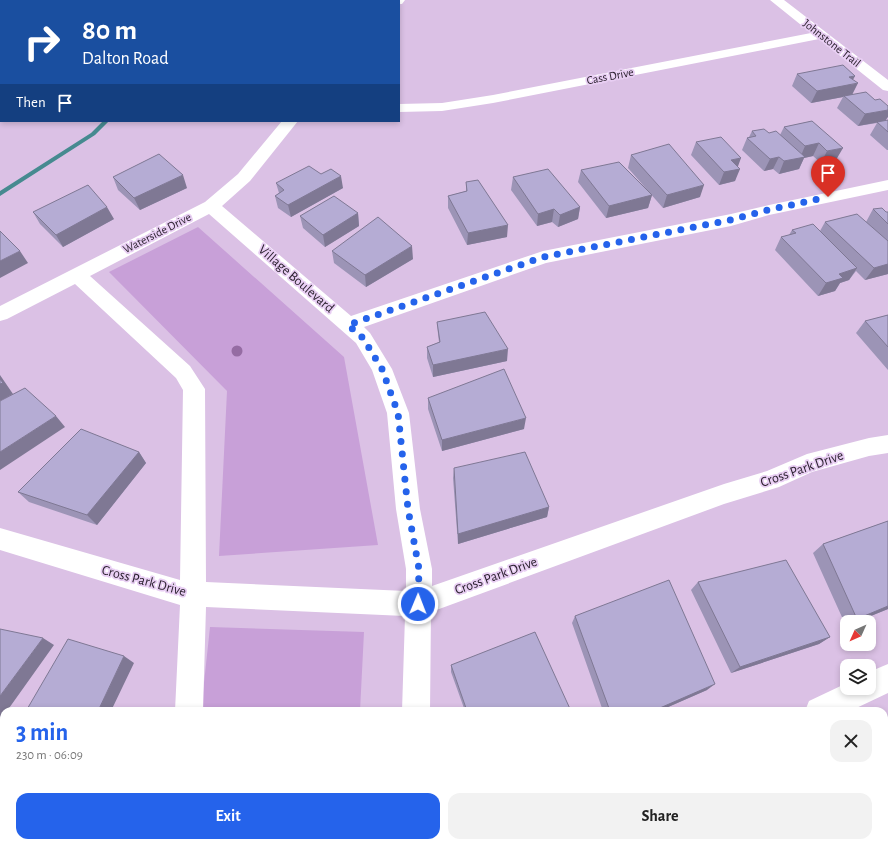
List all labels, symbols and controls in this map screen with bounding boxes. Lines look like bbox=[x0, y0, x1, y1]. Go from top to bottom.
icon: right bbox=[16, 16, 68, 68]
text: 80 m bbox=[82, 17, 137, 45]
street label: Johnstone Trail bbox=[801, 17, 863, 69]
text: Dalton Road bbox=[82, 50, 169, 68]
street label: Cass Drive bbox=[585, 66, 635, 86]
icon: arrive bbox=[54, 92, 76, 114]
text: Then bbox=[16, 95, 46, 110]
pin bbox=[811, 156, 845, 197]
icon: arrive bbox=[817, 162, 839, 184]
street label: Waterside Drive bbox=[121, 211, 193, 255]
street label: Village Boulevard bbox=[255, 242, 337, 316]
street label: Cross Park Drive bbox=[759, 448, 845, 490]
street label: Cross Park Drive bbox=[453, 555, 539, 597]
street label: Cross Park Drive bbox=[100, 563, 188, 599]
position arrow bbox=[397, 583, 439, 625]
north arrow bbox=[840, 615, 876, 651]
map controls bbox=[840, 615, 876, 695]
button: layers bbox=[840, 659, 876, 695]
button: close bbox=[830, 720, 872, 762]
text: 3 min bbox=[16, 721, 68, 745]
text: 230 m · 06:09 bbox=[16, 749, 83, 762]
button: Exit bbox=[16, 793, 440, 839]
button: Share bbox=[448, 793, 872, 839]

